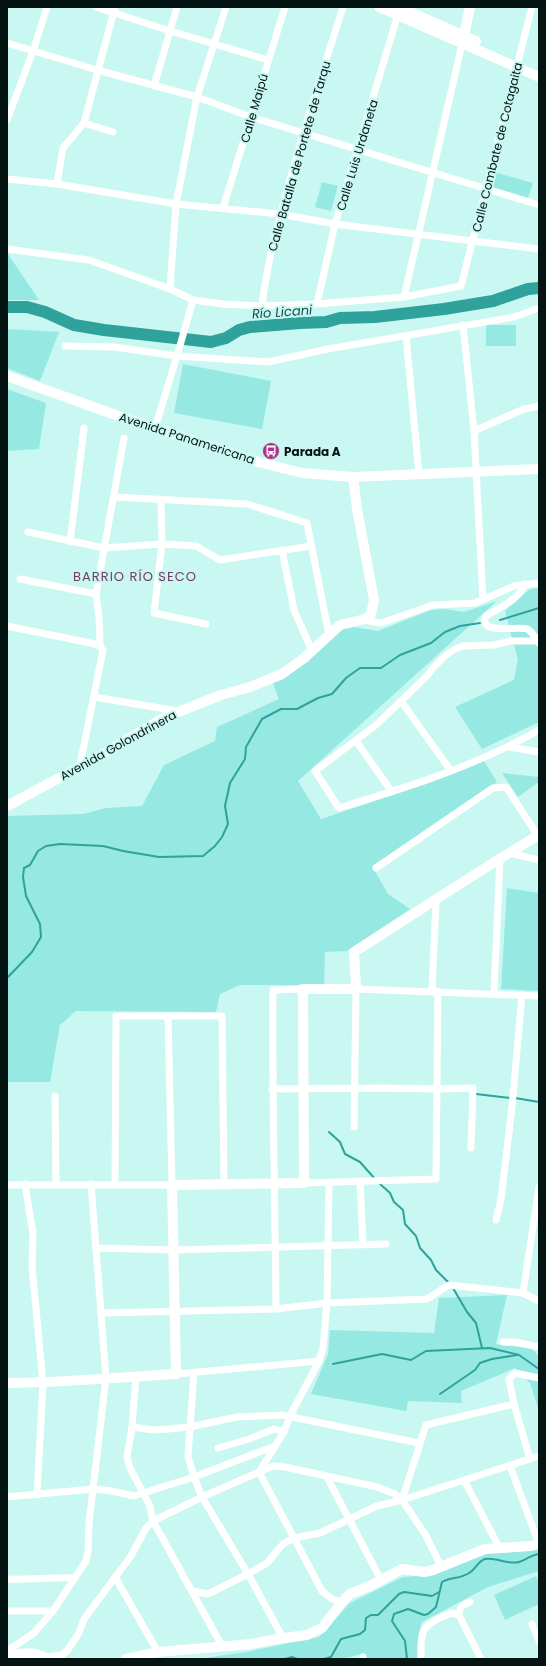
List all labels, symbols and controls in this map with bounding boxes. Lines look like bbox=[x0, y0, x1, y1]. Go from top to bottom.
street label: Calle Batalla de Portete de Tarqu bbox=[264, 59, 334, 253]
street label: Calle Combate de Cotagaita bbox=[468, 60, 526, 234]
street label: Calle Maipú bbox=[236, 71, 272, 145]
street label: Calle Luis Urdaneta bbox=[332, 97, 382, 213]
water label: Río Licani bbox=[251, 300, 314, 324]
street label: Avenida Panamericana bbox=[117, 408, 257, 468]
bus stop icon: Parada A bbox=[261, 441, 281, 461]
place label: Parada A bbox=[284, 443, 341, 460]
district label: BARRIO RÍO SECO bbox=[73, 567, 197, 586]
street label: Avenida Golondrinera bbox=[57, 706, 179, 784]

